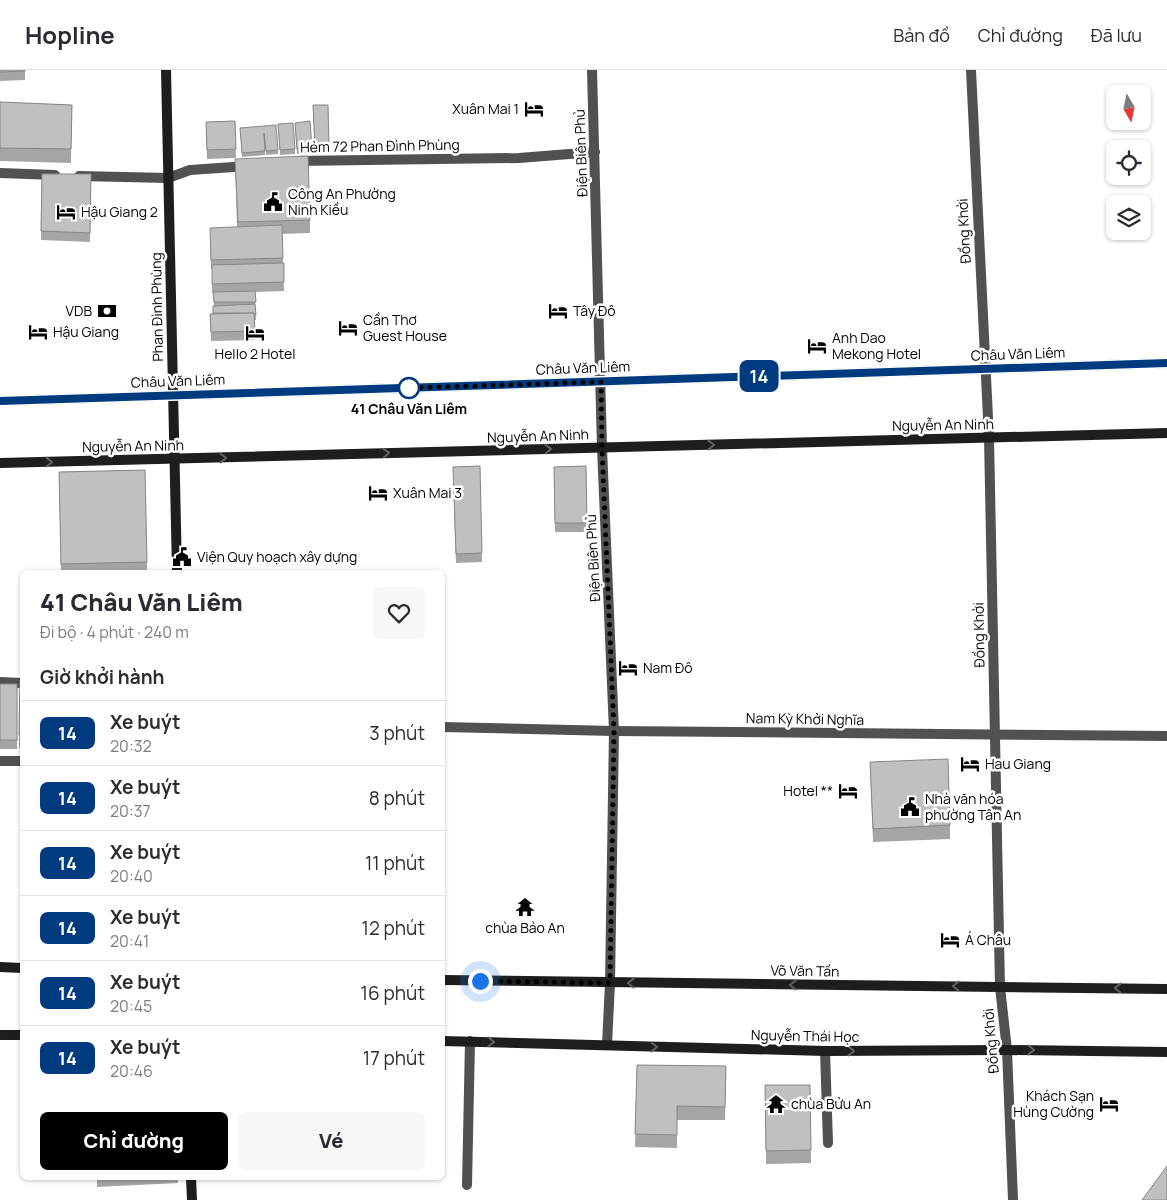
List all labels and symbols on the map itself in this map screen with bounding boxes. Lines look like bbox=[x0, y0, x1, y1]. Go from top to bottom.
north arrow bbox=[1106, 85, 1151, 130]
hotel icon: Xuân Mai 1 bbox=[523, 98, 545, 120]
place label: Xuân Mai 1 bbox=[452, 99, 519, 118]
street label: Điện Biên Phủ bbox=[569, 109, 592, 197]
street label: Hẻm 72 Phan Đình Phùng bbox=[300, 135, 460, 156]
place label: Công An Phường Ninh Kiều bbox=[288, 184, 396, 219]
public building icon: Công An Phường Ninh Kiều bbox=[262, 191, 284, 213]
street label: Đồng Khởi bbox=[952, 198, 975, 264]
hotel icon: Hậu Giang 2 bbox=[55, 201, 77, 223]
place label: Hậu Giang 2 bbox=[81, 202, 158, 221]
street label: Phan Đình Phùng bbox=[146, 252, 167, 362]
bank icon: VDB bbox=[96, 300, 118, 322]
hotel icon: Tây Đô bbox=[547, 300, 569, 322]
place label: VDB bbox=[66, 301, 92, 320]
place label: Tây Đô bbox=[573, 301, 616, 320]
place label: Cần Thơ Guest House bbox=[363, 310, 447, 345]
hotel icon: Cần Thơ Guest House bbox=[337, 317, 359, 339]
hotel icon: Hậu Giang bbox=[27, 321, 49, 343]
place label: Hậu Giang bbox=[53, 322, 119, 341]
hotel icon: Hello 2 Hotel bbox=[244, 322, 266, 344]
place label: Anh Dao Mekong Hotel bbox=[832, 328, 921, 363]
hotel icon: Anh Dao Mekong Hotel bbox=[806, 335, 828, 357]
street label: Châu Văn Liêm bbox=[971, 342, 1066, 365]
place label: Hello 2 Hotel bbox=[215, 344, 295, 363]
street label: Châu Văn Liêm bbox=[536, 356, 631, 379]
line badge: 14 bbox=[736, 360, 782, 392]
street label: Châu Văn Liêm bbox=[131, 369, 226, 392]
marker: 41 Châu Văn Liêm bbox=[398, 377, 420, 399]
place label: 41 Châu Văn Liêm bbox=[351, 399, 467, 418]
street label: Nguyễn An Ninh bbox=[892, 414, 994, 435]
street label: Nguyễn An Ninh bbox=[487, 424, 589, 447]
street label: Nguyễn An Ninh bbox=[82, 435, 184, 456]
one-way arrow bbox=[708, 440, 715, 450]
one-way arrow bbox=[545, 444, 553, 454]
one-way arrow bbox=[382, 448, 390, 459]
one-way arrow bbox=[220, 452, 228, 463]
one-way arrow bbox=[45, 457, 53, 467]
hotel icon: Xuân Mai 3 bbox=[367, 482, 389, 504]
place label: Xuân Mai 3 bbox=[393, 483, 462, 502]
street label: Điện Biên Phủ bbox=[581, 514, 604, 602]
public building icon: Viện Quy hoạch xây dựng bbox=[171, 546, 193, 568]
place label: Viện Quy hoạch xây dựng bbox=[197, 547, 357, 566]
street label: Đồng Khởi bbox=[968, 602, 989, 668]
hotel icon: Nam Đô bbox=[617, 657, 639, 679]
place label: Nam Đô bbox=[643, 658, 693, 677]
street label: Nam Kỳ Khởi Nghĩa bbox=[746, 708, 864, 729]
hotel icon: Hau Giang bbox=[959, 753, 981, 775]
place label: Hau Giang bbox=[985, 754, 1051, 773]
hotel icon: Hotel ** bbox=[837, 780, 859, 802]
place label: Hotel ** bbox=[783, 781, 833, 800]
place label: Nhà văn hóa phường Tân An bbox=[925, 789, 1021, 824]
public building icon: Nhà văn hóa phường Tân An bbox=[899, 796, 921, 818]
temple icon: chùa Bảo An bbox=[514, 896, 536, 918]
place label: chùa Bảo An bbox=[485, 918, 565, 937]
hotel icon: Á Châu bbox=[939, 929, 961, 951]
place label: Á Châu bbox=[965, 930, 1011, 949]
street label: Võ Văn Tần bbox=[770, 960, 840, 981]
your location bbox=[468, 969, 493, 994]
one-way arrow bbox=[627, 978, 634, 988]
one-way arrow bbox=[789, 980, 797, 990]
one-way arrow bbox=[952, 981, 960, 991]
one-way arrow bbox=[1114, 983, 1122, 993]
street label: Đồng Khởi bbox=[978, 1008, 1003, 1074]
street label: Nguyễn Thái Học bbox=[751, 1025, 860, 1046]
one-way arrow bbox=[487, 1036, 495, 1047]
one-way arrow bbox=[650, 1041, 658, 1052]
one-way arrow bbox=[1028, 1045, 1035, 1055]
one-way arrow bbox=[848, 1046, 855, 1056]
place label: Khách Sạn Hùng Cường bbox=[1013, 1086, 1094, 1121]
temple icon: chùa Bửu An bbox=[765, 1093, 787, 1115]
hotel icon: Khách Sạn Hùng Cường bbox=[1098, 1093, 1120, 1115]
place label: chùa Bửu An bbox=[791, 1094, 871, 1113]

